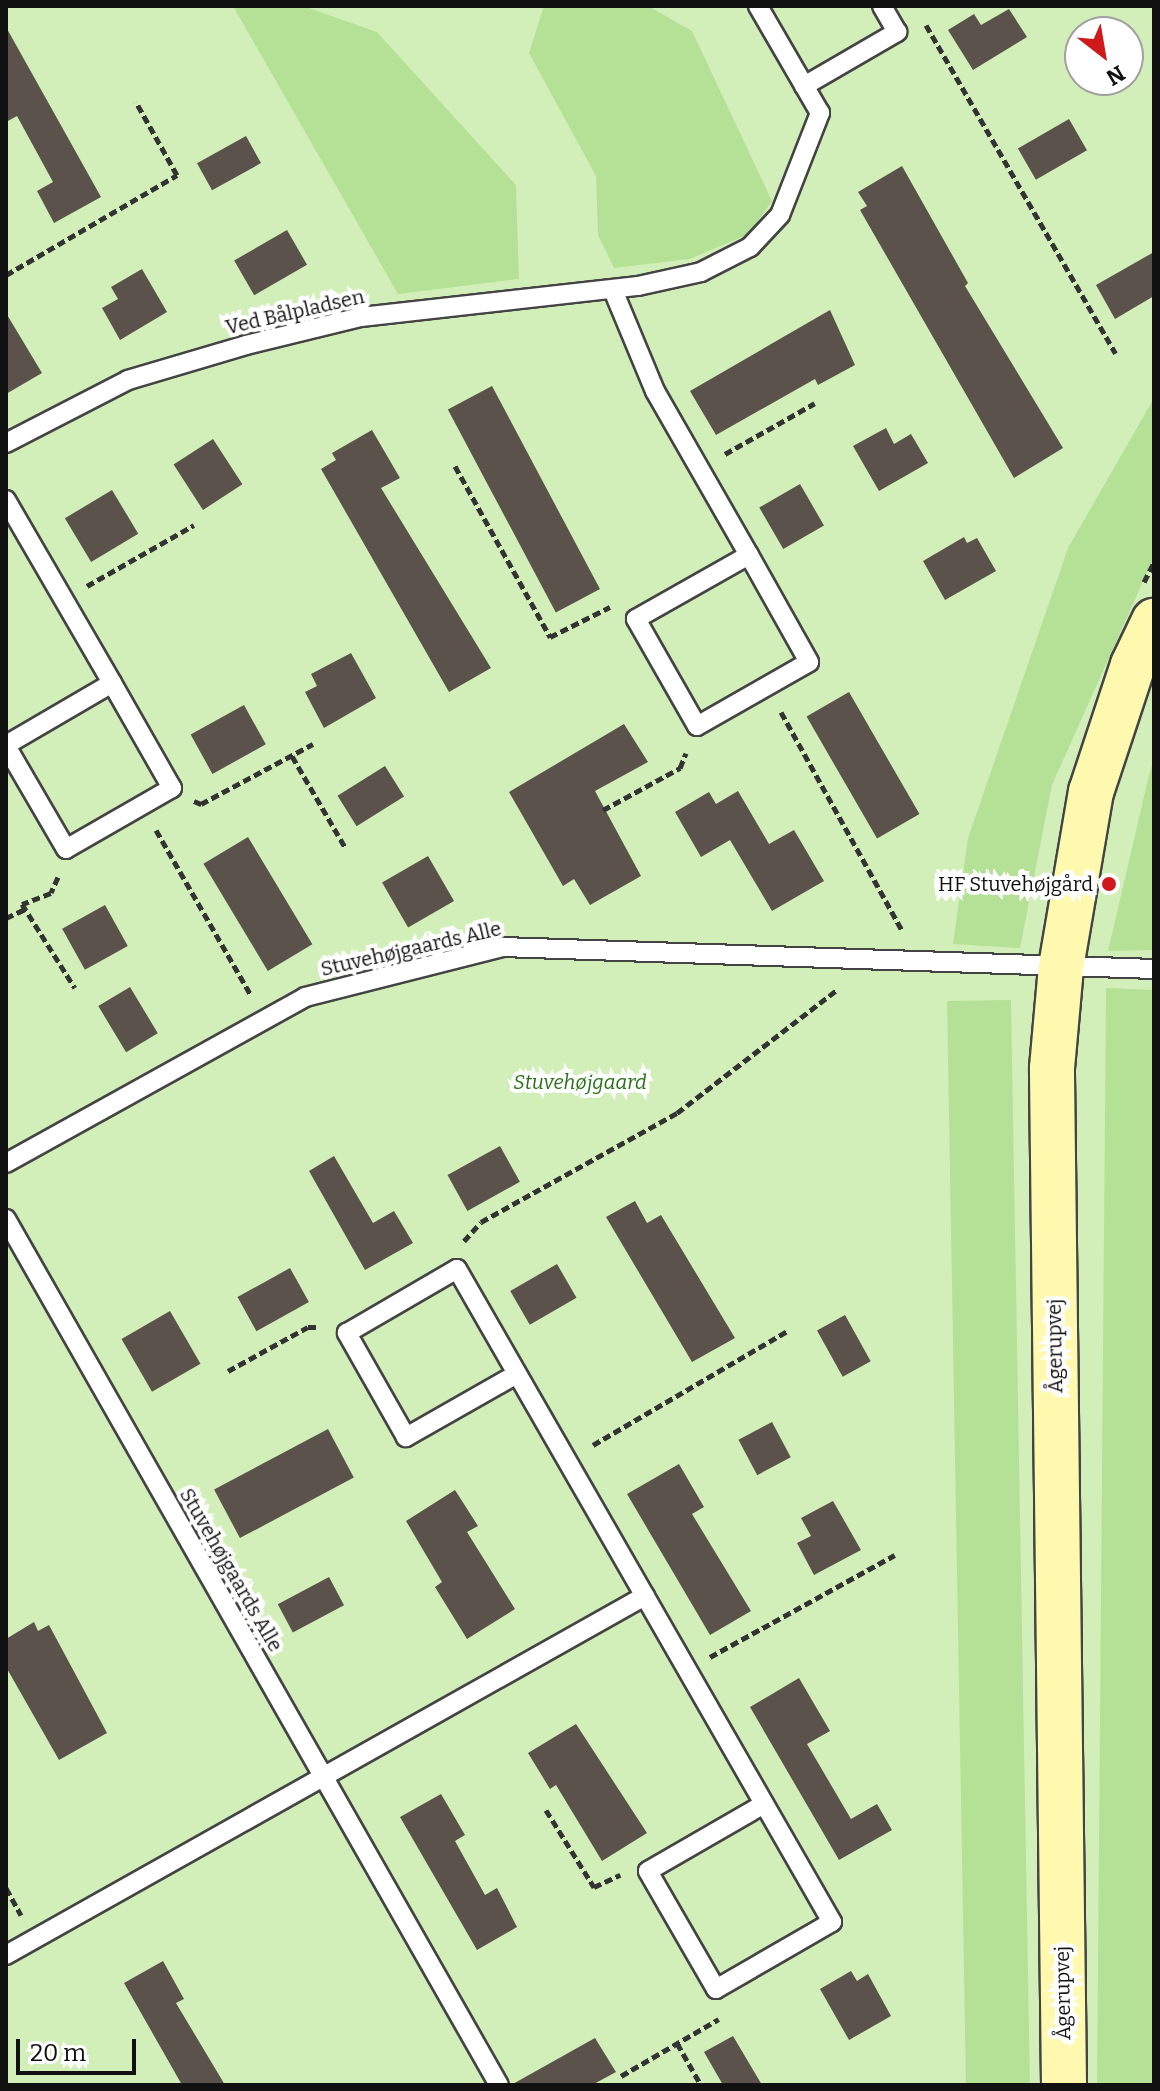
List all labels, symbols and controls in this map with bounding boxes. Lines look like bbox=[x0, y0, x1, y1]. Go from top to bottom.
north arrow bbox=[1064, 16, 1144, 96]
text: N bbox=[1101, 59, 1130, 91]
street label: Ved Bålpladsen bbox=[223, 284, 367, 340]
place label: HF Stuvehøjgård bbox=[938, 872, 1093, 896]
marker: HF Stuvehøjgård bbox=[1100, 875, 1118, 893]
street label: Stuvehøjgaards Alle bbox=[318, 917, 504, 981]
park label: Stuvehøjgaard bbox=[513, 1070, 647, 1094]
street label: Ågerupvej bbox=[1042, 1299, 1068, 1393]
street label: Stuvehøjgaards Alle bbox=[174, 1484, 288, 1656]
street label: Ågerupvej bbox=[1050, 1946, 1076, 2040]
scale bar bbox=[20, 2023, 140, 2073]
text: 20 m bbox=[30, 2039, 86, 2067]

